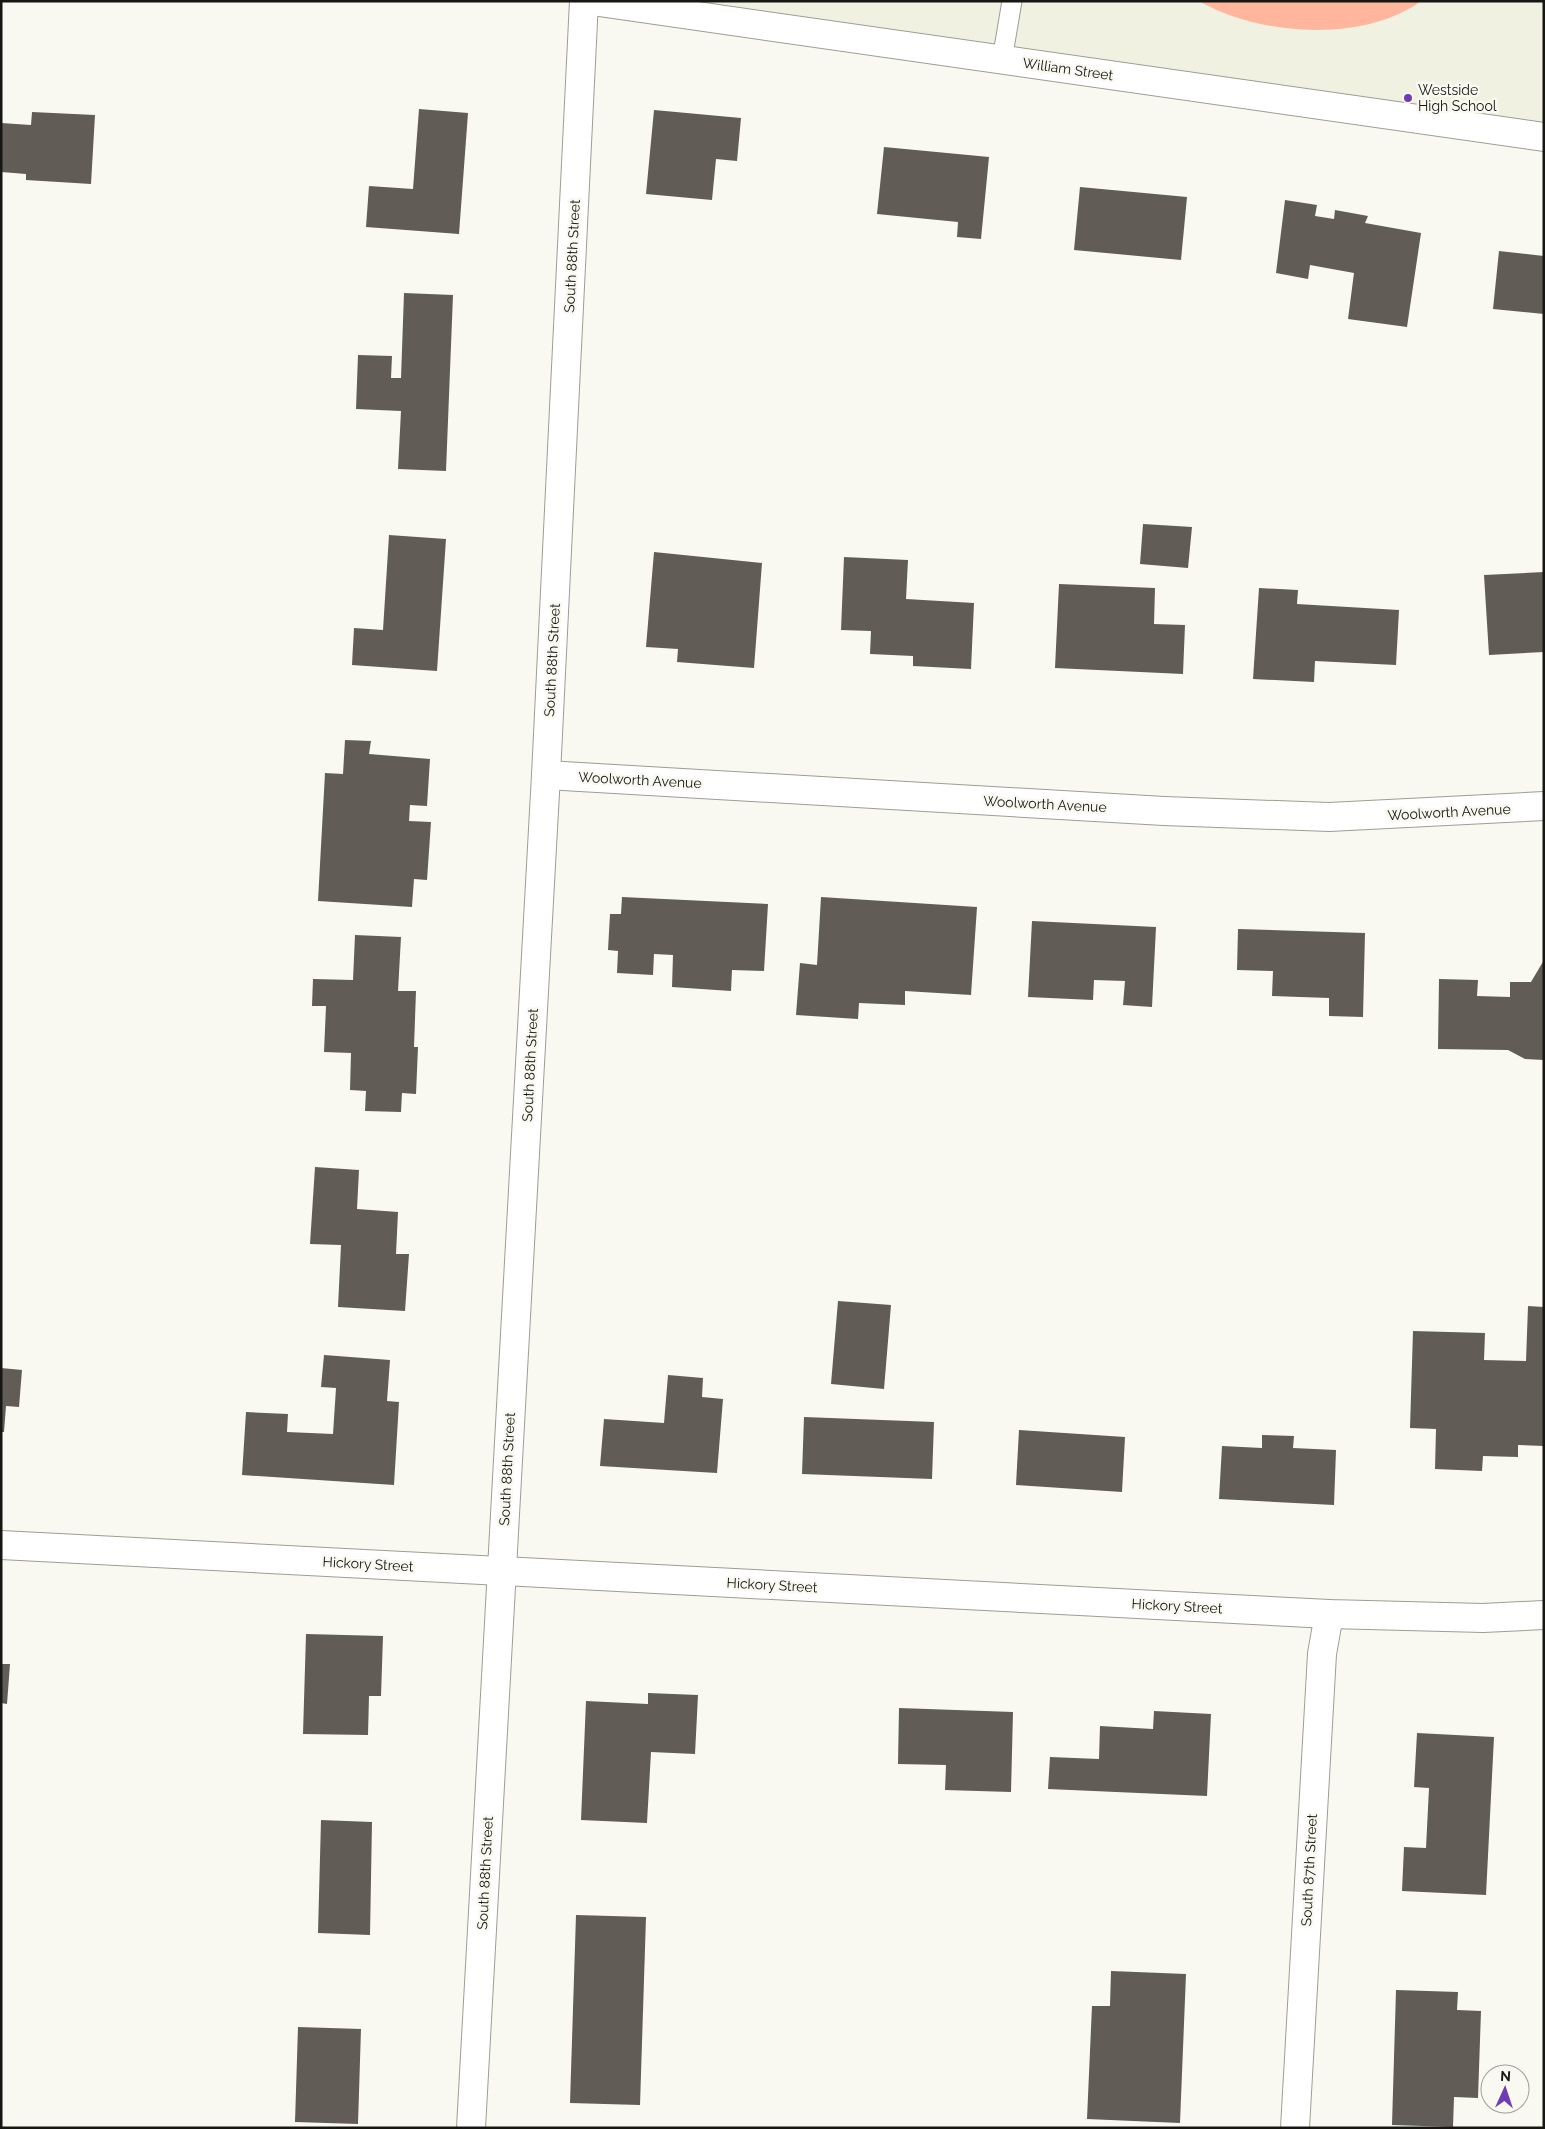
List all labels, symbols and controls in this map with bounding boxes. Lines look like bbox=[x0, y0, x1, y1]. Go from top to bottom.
street label: William Street bbox=[1022, 55, 1115, 83]
place label: Westside High School bbox=[1418, 82, 1497, 114]
marker: Westside High School bbox=[1402, 92, 1414, 104]
street label: South 88th Street bbox=[561, 199, 583, 313]
street label: South 88th Street bbox=[541, 603, 563, 717]
street label: Woolworth Avenue bbox=[578, 769, 702, 791]
street label: Woolworth Avenue bbox=[983, 793, 1107, 815]
street label: Woolworth Avenue bbox=[1387, 801, 1511, 823]
street label: South 88th Street bbox=[519, 1008, 541, 1122]
street label: South 88th Street bbox=[496, 1412, 518, 1526]
street label: Hickory Street bbox=[322, 1554, 414, 1574]
street label: Hickory Street bbox=[726, 1575, 818, 1595]
street label: Hickory Street bbox=[1131, 1596, 1223, 1616]
street label: South 87th Street bbox=[1298, 1813, 1320, 1927]
street label: South 88th Street bbox=[474, 1816, 496, 1930]
north arrow bbox=[1480, 2064, 1530, 2114]
text: N bbox=[1500, 2068, 1511, 2084]

